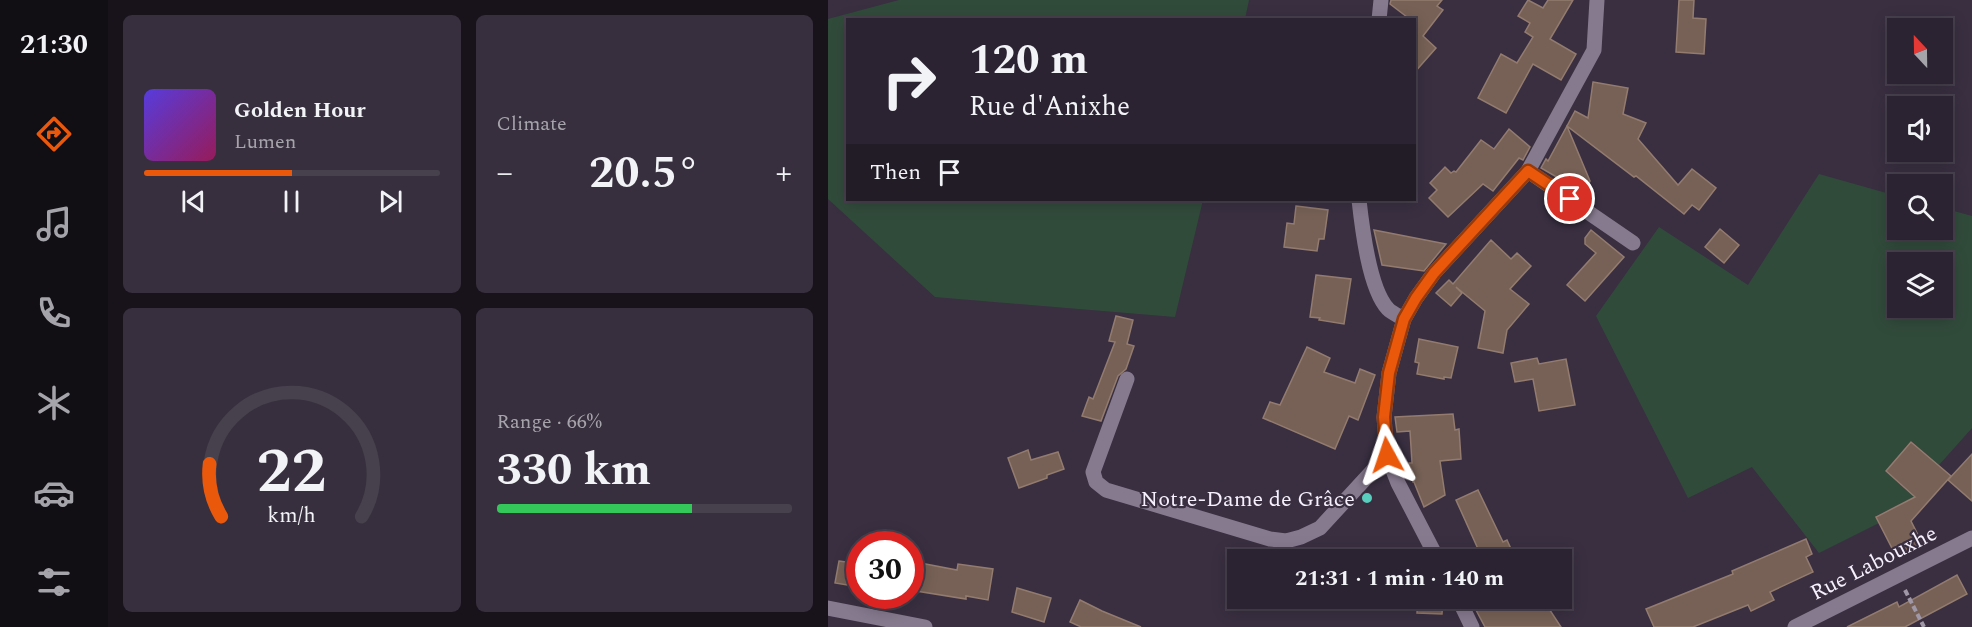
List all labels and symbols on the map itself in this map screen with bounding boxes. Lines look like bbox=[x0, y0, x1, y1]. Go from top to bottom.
north arrow bbox=[1887, 18, 1953, 84]
pin bbox=[1544, 173, 1595, 224]
position arrow bbox=[1355, 423, 1419, 487]
place label: Notre-Dame de Grâce bbox=[1141, 483, 1355, 516]
marker: Notre-Dame de Grâce bbox=[1360, 491, 1374, 505]
street label: Rue Labouxhe bbox=[1804, 517, 1943, 610]
speed limit sign: 30 bbox=[846, 531, 924, 609]

